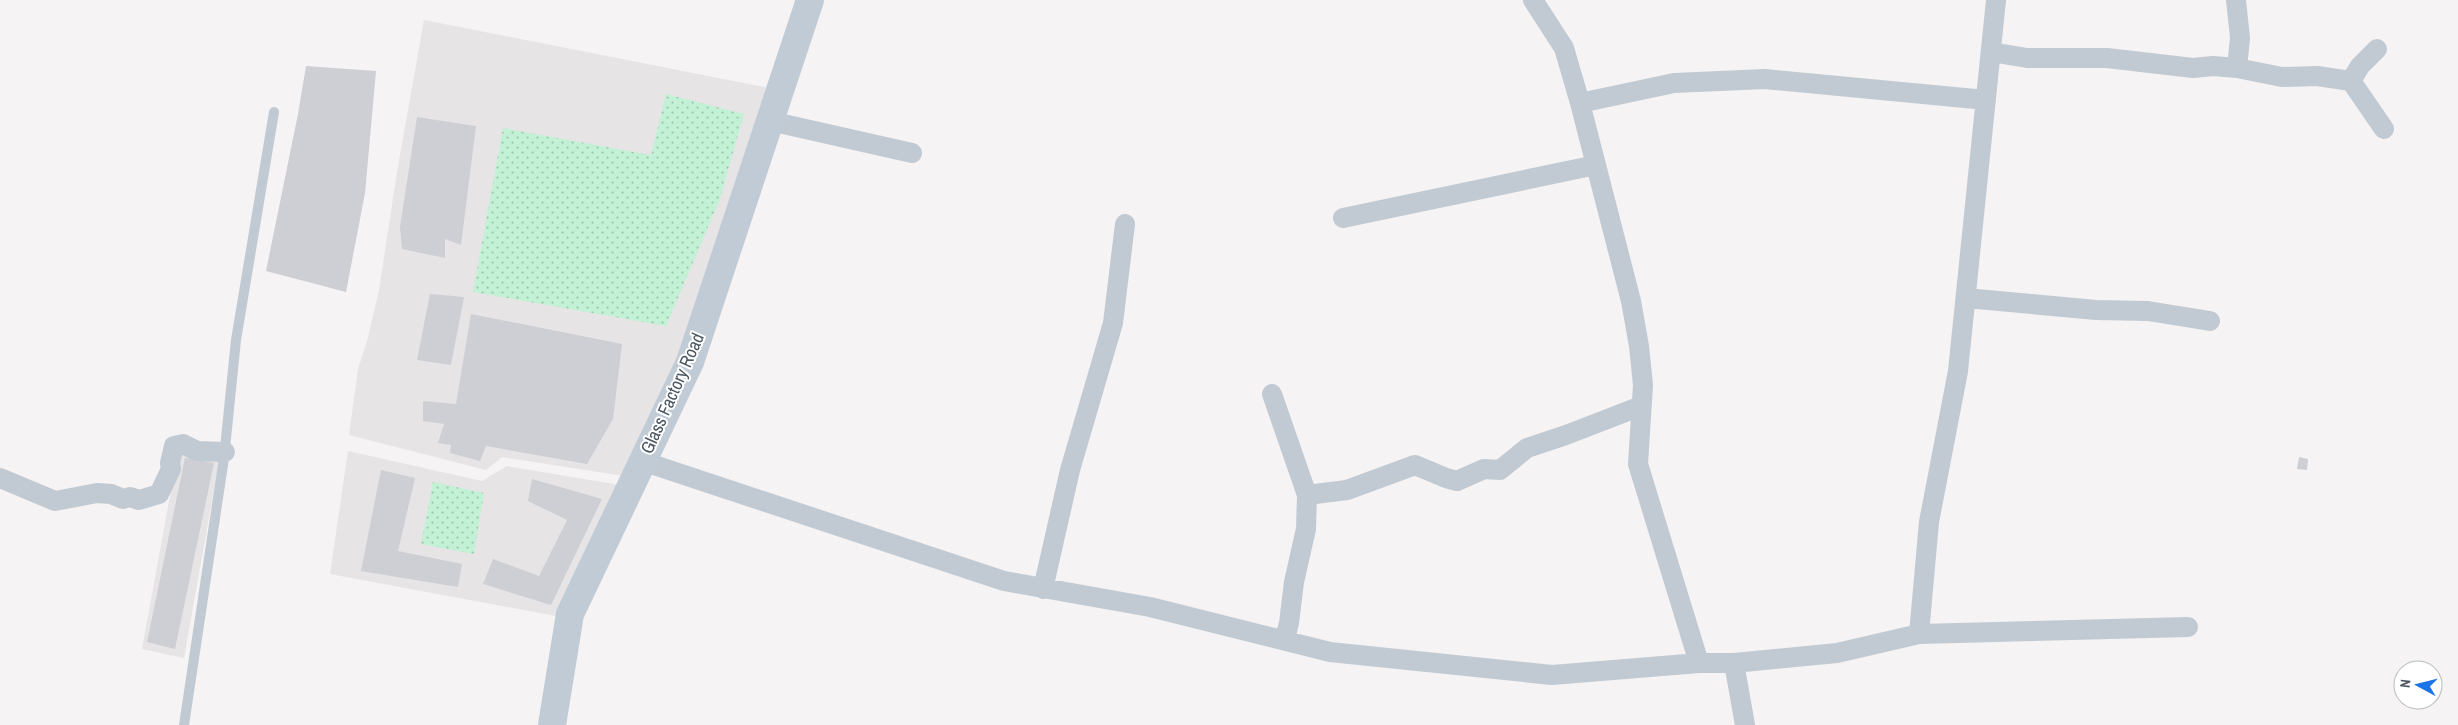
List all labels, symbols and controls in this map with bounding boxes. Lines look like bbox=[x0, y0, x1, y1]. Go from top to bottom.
street label: Glass Factory Road bbox=[634, 329, 710, 457]
north arrow bbox=[2393, 660, 2443, 710]
text: N bbox=[2396, 678, 2415, 689]

